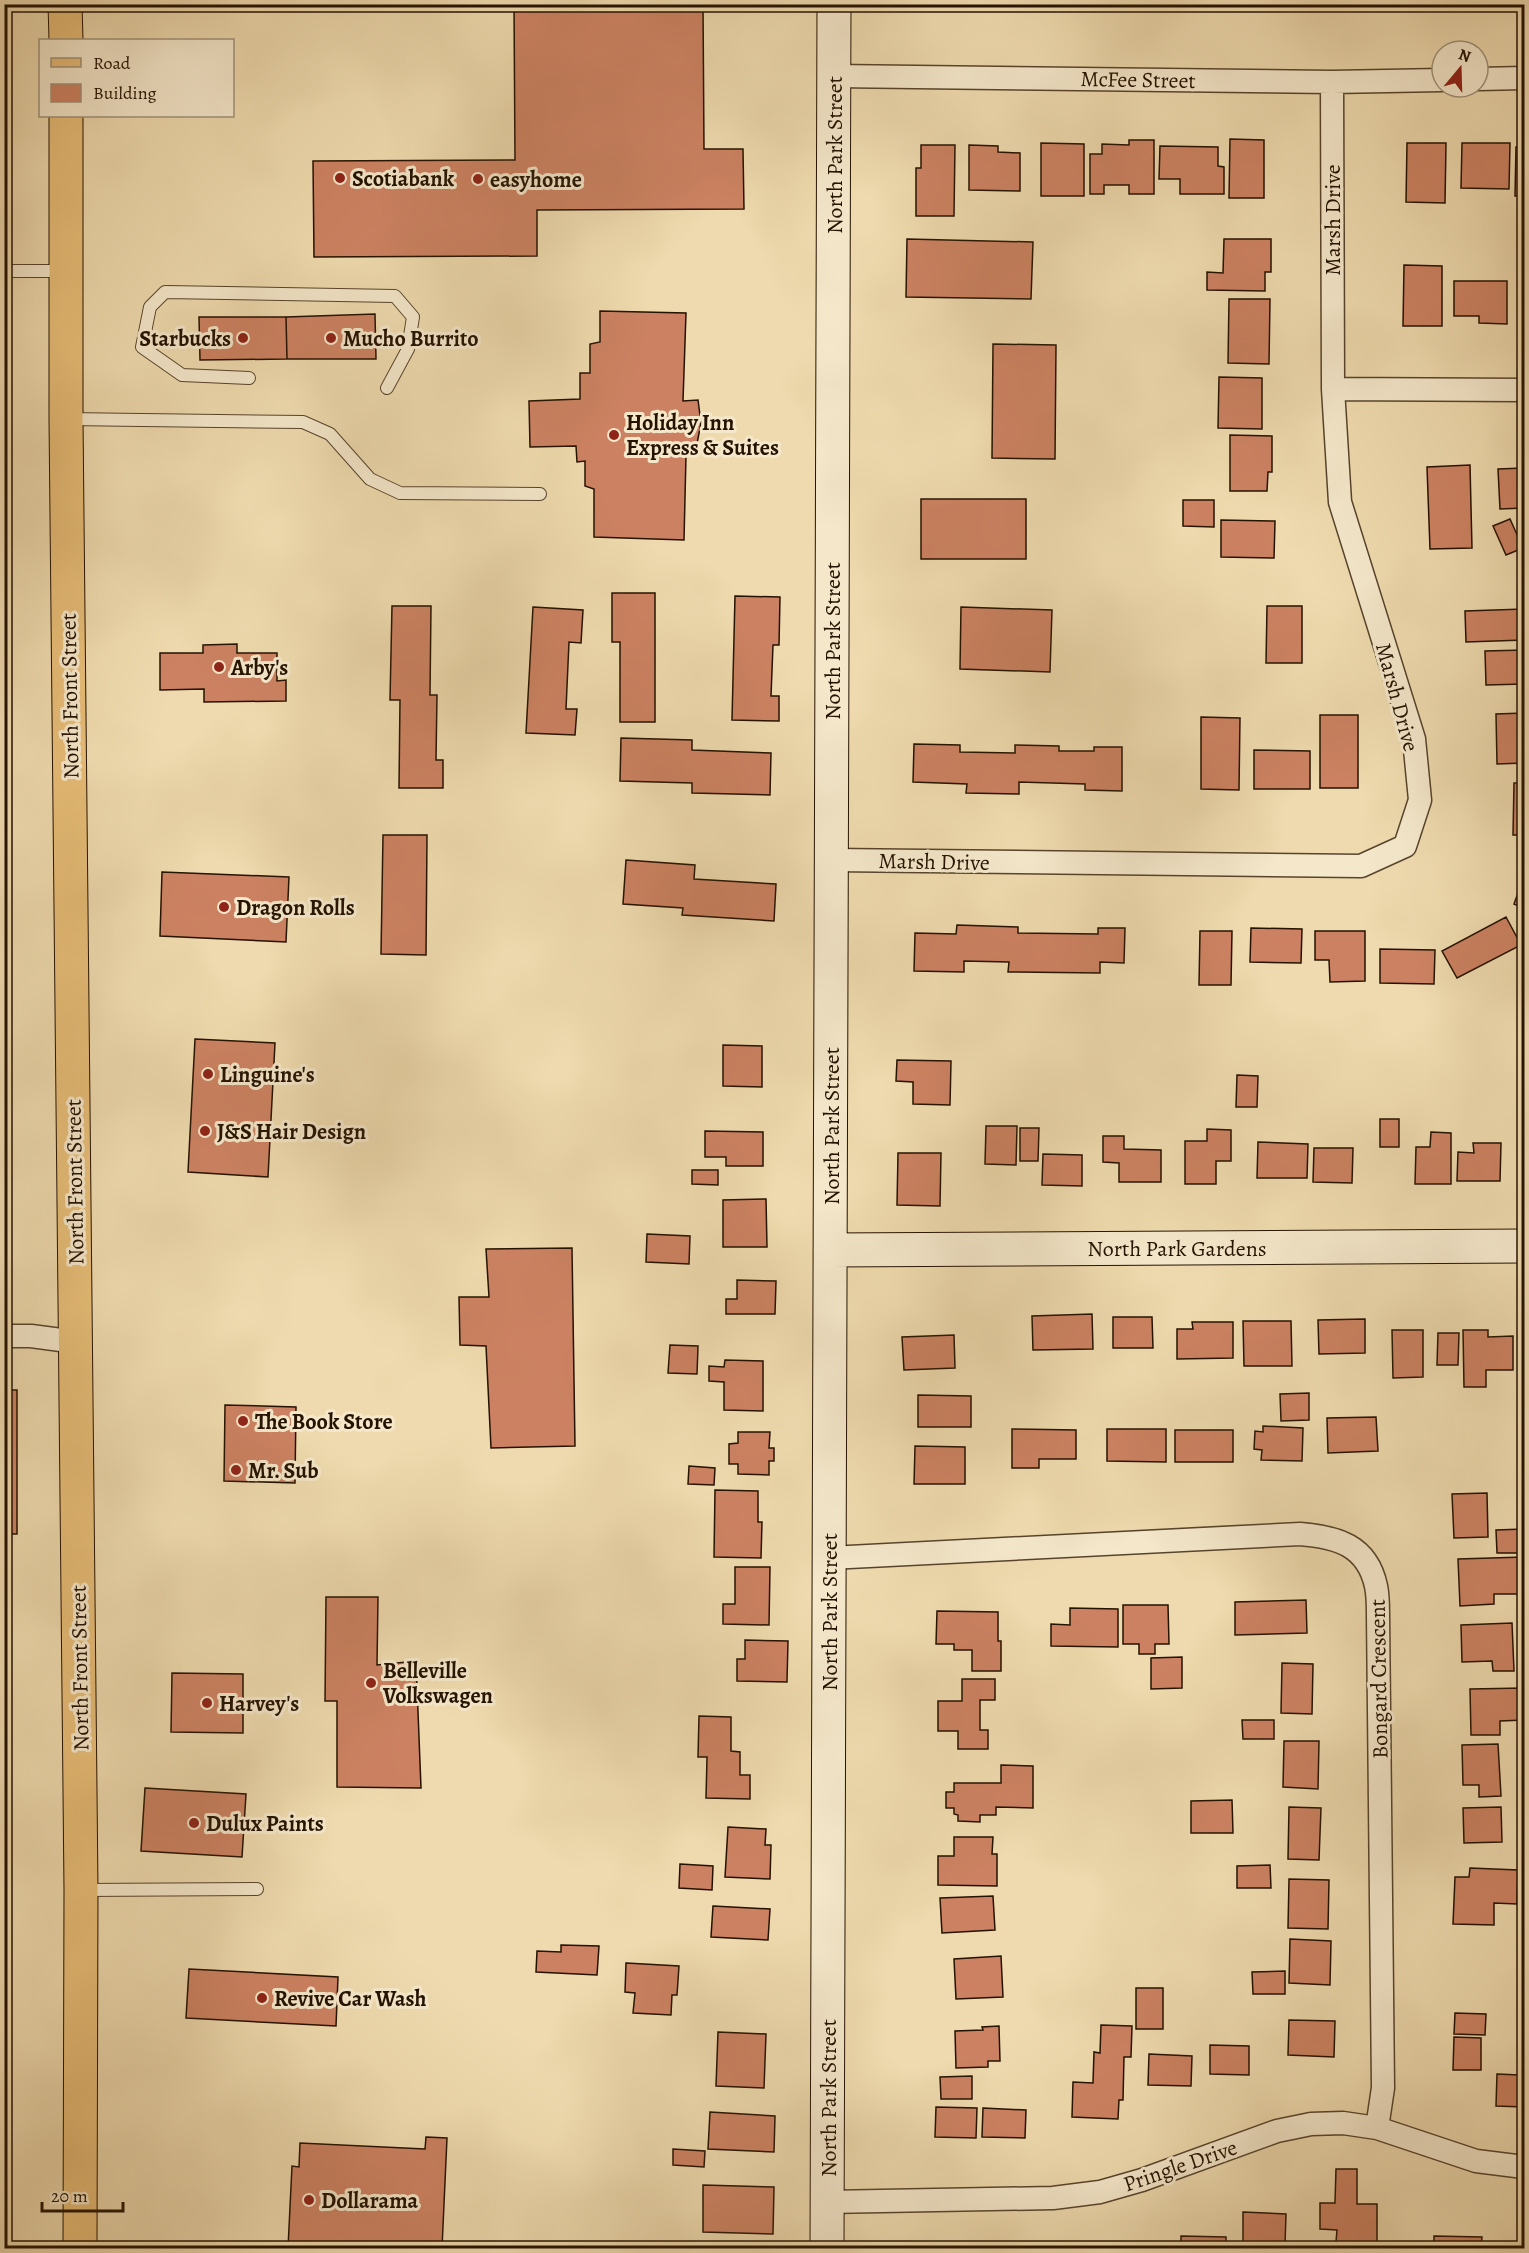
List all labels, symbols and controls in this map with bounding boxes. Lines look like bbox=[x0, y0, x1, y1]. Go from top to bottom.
legend bbox=[39, 39, 234, 117]
north arrow bbox=[1430, 39, 1490, 99]
text: N bbox=[1455, 43, 1474, 68]
text: Road bbox=[93, 51, 131, 75]
street label: McFee Street bbox=[1080, 64, 1196, 96]
street label: North Park Street bbox=[820, 76, 850, 234]
text: Building bbox=[93, 81, 157, 105]
place label: Scotiabank bbox=[352, 164, 455, 194]
street label: Marsh Drive bbox=[1318, 164, 1348, 276]
place label: easyhome bbox=[490, 165, 582, 195]
marker: Scotiabank bbox=[333, 171, 347, 185]
marker: easyhome bbox=[471, 172, 485, 186]
place label: Starbucks bbox=[139, 324, 231, 354]
place label: Mucho Burrito bbox=[343, 324, 479, 354]
marker: Starbucks bbox=[236, 331, 250, 345]
marker: Mucho Burrito bbox=[324, 331, 338, 345]
place label: Holiday Inn Express & Suites bbox=[626, 408, 779, 463]
marker: Holiday Inn Express & Suites bbox=[607, 428, 621, 442]
street label: North Park Street bbox=[818, 562, 848, 720]
street label: North Front Street bbox=[54, 613, 86, 779]
street label: Marsh Drive bbox=[1368, 640, 1426, 755]
place label: Arby's bbox=[230, 653, 288, 683]
marker: Arby's bbox=[212, 660, 226, 674]
street label: Marsh Drive bbox=[878, 846, 990, 878]
place label: Dragon Rolls bbox=[236, 893, 355, 923]
marker: Dragon Rolls bbox=[217, 900, 231, 914]
street label: North Park Street bbox=[817, 1047, 847, 1205]
place label: Linguine's bbox=[220, 1060, 315, 1090]
marker: Linguine's bbox=[201, 1067, 215, 1081]
street label: North Front Street bbox=[59, 1099, 91, 1265]
place label: J&S Hair Design bbox=[217, 1117, 366, 1147]
marker: J&S Hair Design bbox=[198, 1124, 212, 1138]
street label: North Park Gardens bbox=[1087, 1234, 1267, 1264]
place label: The Book Store bbox=[255, 1407, 393, 1437]
marker: The Book Store bbox=[236, 1414, 250, 1428]
place label: Mr. Sub bbox=[248, 1456, 319, 1486]
marker: Mr. Sub bbox=[229, 1463, 243, 1477]
street label: North Park Street bbox=[815, 1533, 845, 1691]
street label: North Front Street bbox=[64, 1585, 96, 1751]
street label: Bongard Crescent bbox=[1363, 1599, 1395, 1759]
place label: Belleville Volkswagen bbox=[382, 1656, 493, 1711]
marker: Belleville Volkswagen bbox=[364, 1676, 378, 1690]
place label: Harvey's bbox=[219, 1689, 299, 1719]
marker: Harvey's bbox=[200, 1696, 214, 1710]
place label: Dulux Paints bbox=[206, 1809, 324, 1839]
marker: Dulux Paints bbox=[187, 1816, 201, 1830]
place label: Revive Car Wash bbox=[274, 1984, 426, 2014]
marker: Revive Car Wash bbox=[255, 1991, 269, 2005]
street label: North Park Street bbox=[814, 2019, 844, 2177]
street label: Pringle Drive bbox=[1119, 2132, 1241, 2199]
scale bar bbox=[42, 2175, 123, 2213]
text: 20 m bbox=[51, 2184, 88, 2208]
place label: Dollarama bbox=[321, 2186, 419, 2216]
marker: Dollarama bbox=[302, 2193, 316, 2207]

